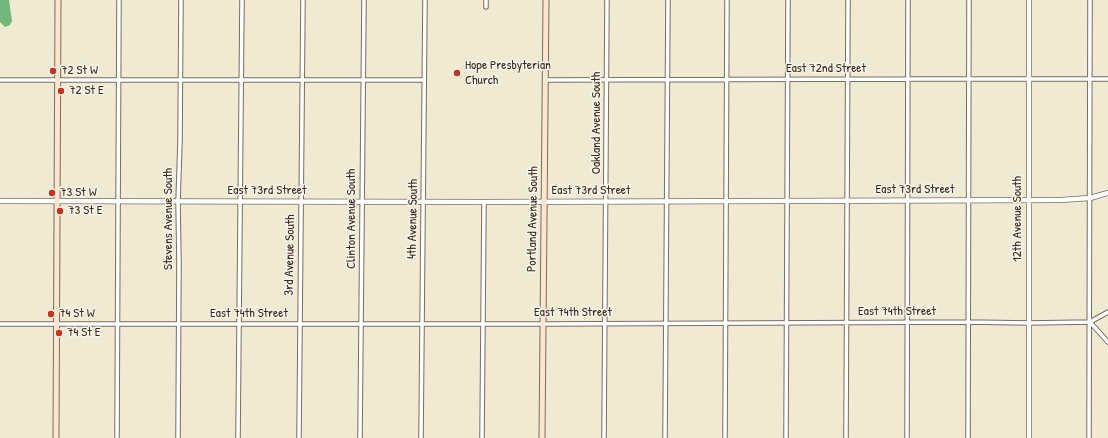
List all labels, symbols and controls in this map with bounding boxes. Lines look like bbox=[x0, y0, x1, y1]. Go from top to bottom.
place label: Hope Presbyterian Church bbox=[465, 58, 551, 89]
street label: East 72nd Street bbox=[786, 61, 866, 77]
place label: 72 St W bbox=[61, 63, 98, 79]
marker: 72 St W bbox=[48, 66, 58, 76]
marker: Hope Presbyterian Church bbox=[452, 68, 462, 78]
street label: Oakland Avenue South bbox=[589, 72, 605, 174]
place label: 72 St E bbox=[69, 83, 104, 99]
marker: 72 St E bbox=[56, 86, 66, 96]
street label: Portland Avenue South bbox=[524, 166, 542, 272]
street label: Stevens Avenue South bbox=[161, 168, 177, 270]
street label: Clinton Avenue South bbox=[344, 169, 360, 269]
street label: 12th Avenue South bbox=[1010, 176, 1026, 262]
street label: 4th Avenue South bbox=[405, 179, 421, 259]
street label: East 73rd Street bbox=[876, 182, 954, 198]
street label: East 73rd Street bbox=[228, 183, 306, 199]
street label: East 73rd Street bbox=[552, 183, 630, 199]
place label: 73 St W bbox=[60, 185, 97, 201]
marker: 73 St W bbox=[47, 188, 57, 198]
place label: 73 St E bbox=[68, 203, 102, 219]
marker: 73 St E bbox=[55, 206, 65, 216]
street label: 3rd Avenue South bbox=[281, 214, 299, 296]
street label: East 74th Street bbox=[858, 304, 936, 320]
street label: East 74th Street bbox=[534, 305, 612, 321]
place label: 74 St W bbox=[59, 306, 95, 322]
street label: East 74th Street bbox=[210, 306, 288, 322]
marker: 74 St W bbox=[46, 309, 56, 319]
place label: 74 St E bbox=[67, 325, 100, 341]
marker: 74 St E bbox=[54, 328, 64, 338]

